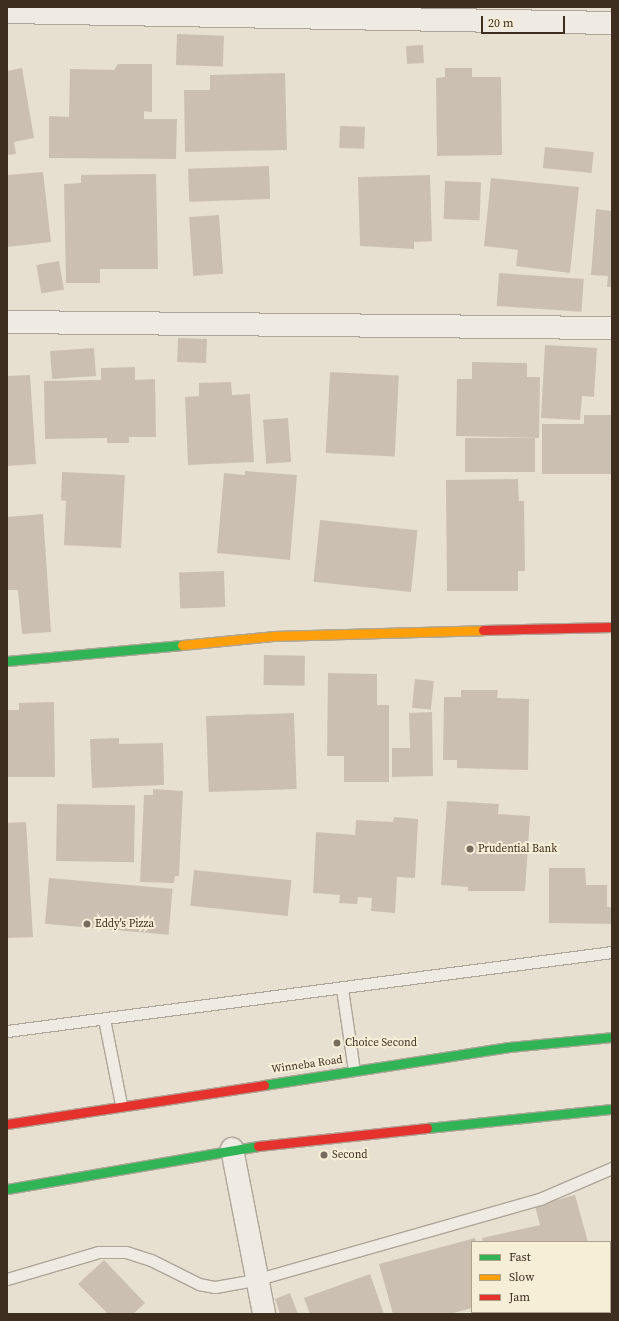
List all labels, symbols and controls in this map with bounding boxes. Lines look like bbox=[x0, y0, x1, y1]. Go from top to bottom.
scale bar bbox=[483, 8, 567, 34]
text: 20 m bbox=[488, 15, 514, 31]
place label: Prudential Bank bbox=[478, 842, 557, 856]
marker: Prudential Bank bbox=[465, 844, 475, 854]
place label: Eddy's Pizza bbox=[95, 917, 154, 931]
marker: Eddy's Pizza bbox=[82, 919, 92, 929]
place label: Choice Second bbox=[345, 1036, 417, 1050]
marker: Choice Second bbox=[332, 1038, 342, 1048]
street label: Winneba Road bbox=[270, 1053, 344, 1077]
place label: Second bbox=[332, 1148, 368, 1162]
marker: Second bbox=[319, 1150, 329, 1160]
legend bbox=[471, 1241, 611, 1313]
text: Fast bbox=[509, 1249, 531, 1265]
text: Slow bbox=[509, 1269, 534, 1285]
text: Jam bbox=[509, 1289, 530, 1305]

